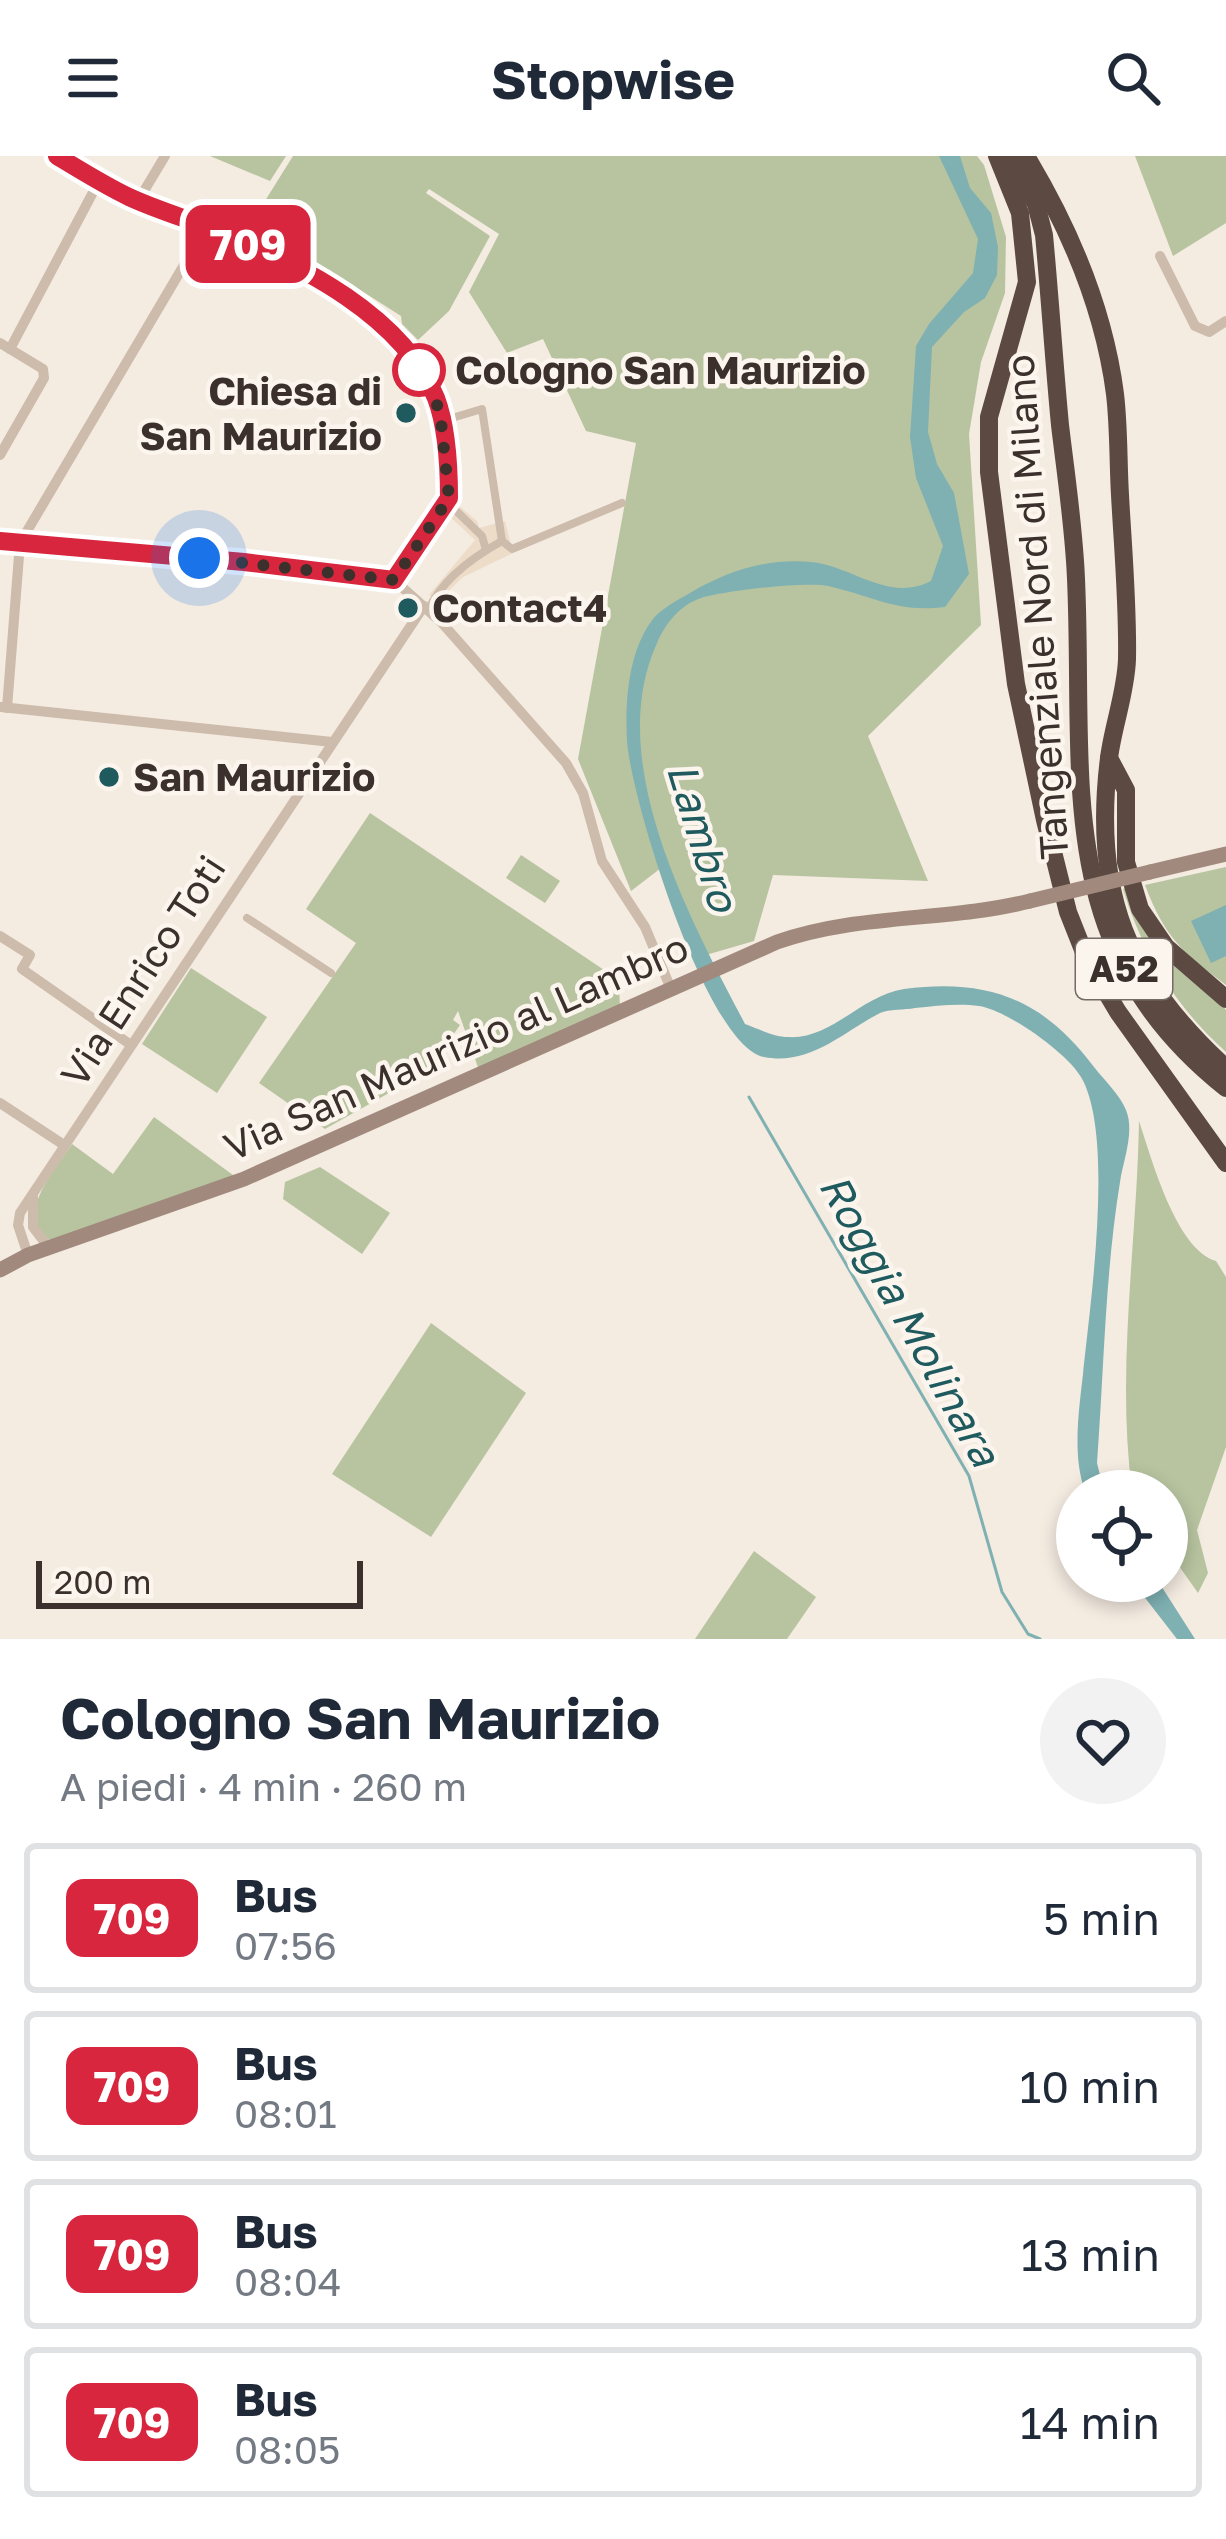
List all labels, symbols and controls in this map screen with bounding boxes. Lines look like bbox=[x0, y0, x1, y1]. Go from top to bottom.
icon: menu bbox=[60, 45, 126, 111]
icon: search bbox=[1100, 45, 1166, 111]
text: Stopwise bbox=[491, 46, 735, 111]
line badge: 709 bbox=[179, 205, 317, 283]
text: 709 bbox=[210, 219, 286, 269]
marker: Cologno San Maurizio bbox=[394, 345, 444, 395]
place label: Cologno San Maurizio bbox=[455, 346, 866, 393]
street label: Tangenziale Nord di Milano bbox=[995, 353, 1078, 861]
place label: Chiesa di San Maurizio bbox=[139, 367, 382, 459]
marker: Chiesa di San Maurizio bbox=[393, 400, 419, 426]
your location bbox=[169, 528, 229, 588]
place label: Contact4 bbox=[432, 584, 607, 631]
marker: Contact4 bbox=[395, 595, 421, 621]
place label: San Maurizio bbox=[133, 753, 376, 800]
water label: Lambro bbox=[658, 757, 751, 919]
marker: San Maurizio bbox=[96, 764, 122, 790]
street label: Via Enrico Toti bbox=[50, 846, 235, 1095]
street label: Via San Maurizio al Lambro bbox=[216, 923, 695, 1170]
road number: A52 bbox=[1076, 939, 1172, 999]
water label: Roggia Molinara bbox=[810, 1165, 1012, 1475]
map controls bbox=[1056, 1470, 1188, 1602]
button: locate bbox=[1056, 1470, 1188, 1602]
scale bar bbox=[36, 1555, 363, 1608]
text: 200 m bbox=[54, 1562, 152, 1601]
button: heart bbox=[1040, 1678, 1166, 1804]
text: Cologno San Maurizio bbox=[60, 1683, 660, 1752]
text: A piedi · 4 min · 260 m bbox=[60, 1763, 467, 1810]
text: Bus bbox=[234, 1868, 318, 1922]
text: 5 min bbox=[1043, 1891, 1160, 1945]
text: 709 bbox=[94, 1893, 170, 1943]
text: 07:56 bbox=[234, 1922, 337, 1969]
text: Bus bbox=[234, 2036, 318, 2090]
text: 10 min bbox=[1019, 2059, 1160, 2113]
text: 709 bbox=[94, 2061, 170, 2111]
text: 08:01 bbox=[234, 2090, 337, 2137]
text: Bus bbox=[234, 2204, 318, 2258]
text: 13 min bbox=[1021, 2227, 1160, 2281]
text: 709 bbox=[94, 2229, 170, 2279]
text: 08:04 bbox=[234, 2258, 342, 2305]
text: Bus bbox=[234, 2372, 318, 2426]
text: 14 min bbox=[1020, 2395, 1160, 2449]
text: 709 bbox=[94, 2397, 170, 2447]
text: 08:05 bbox=[234, 2426, 340, 2473]

